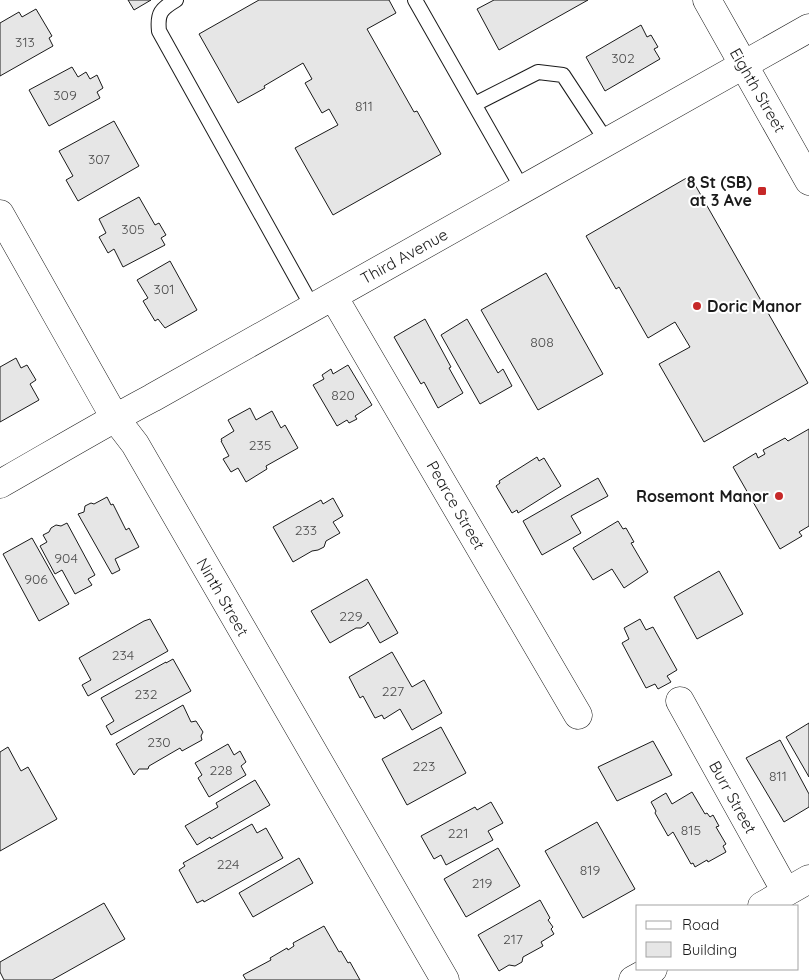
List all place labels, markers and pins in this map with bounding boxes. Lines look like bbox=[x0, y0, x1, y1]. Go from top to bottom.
place label: 8 St (SB) at 3 Ave bbox=[687, 172, 752, 210]
marker: 8 St (SB) at 3 Ave bbox=[756, 185, 768, 197]
place label: Doric Manor bbox=[707, 296, 802, 316]
marker: Doric Manor bbox=[691, 300, 703, 312]
place label: Rosemont Manor bbox=[636, 486, 769, 506]
marker: Rosemont Manor bbox=[773, 490, 785, 502]

